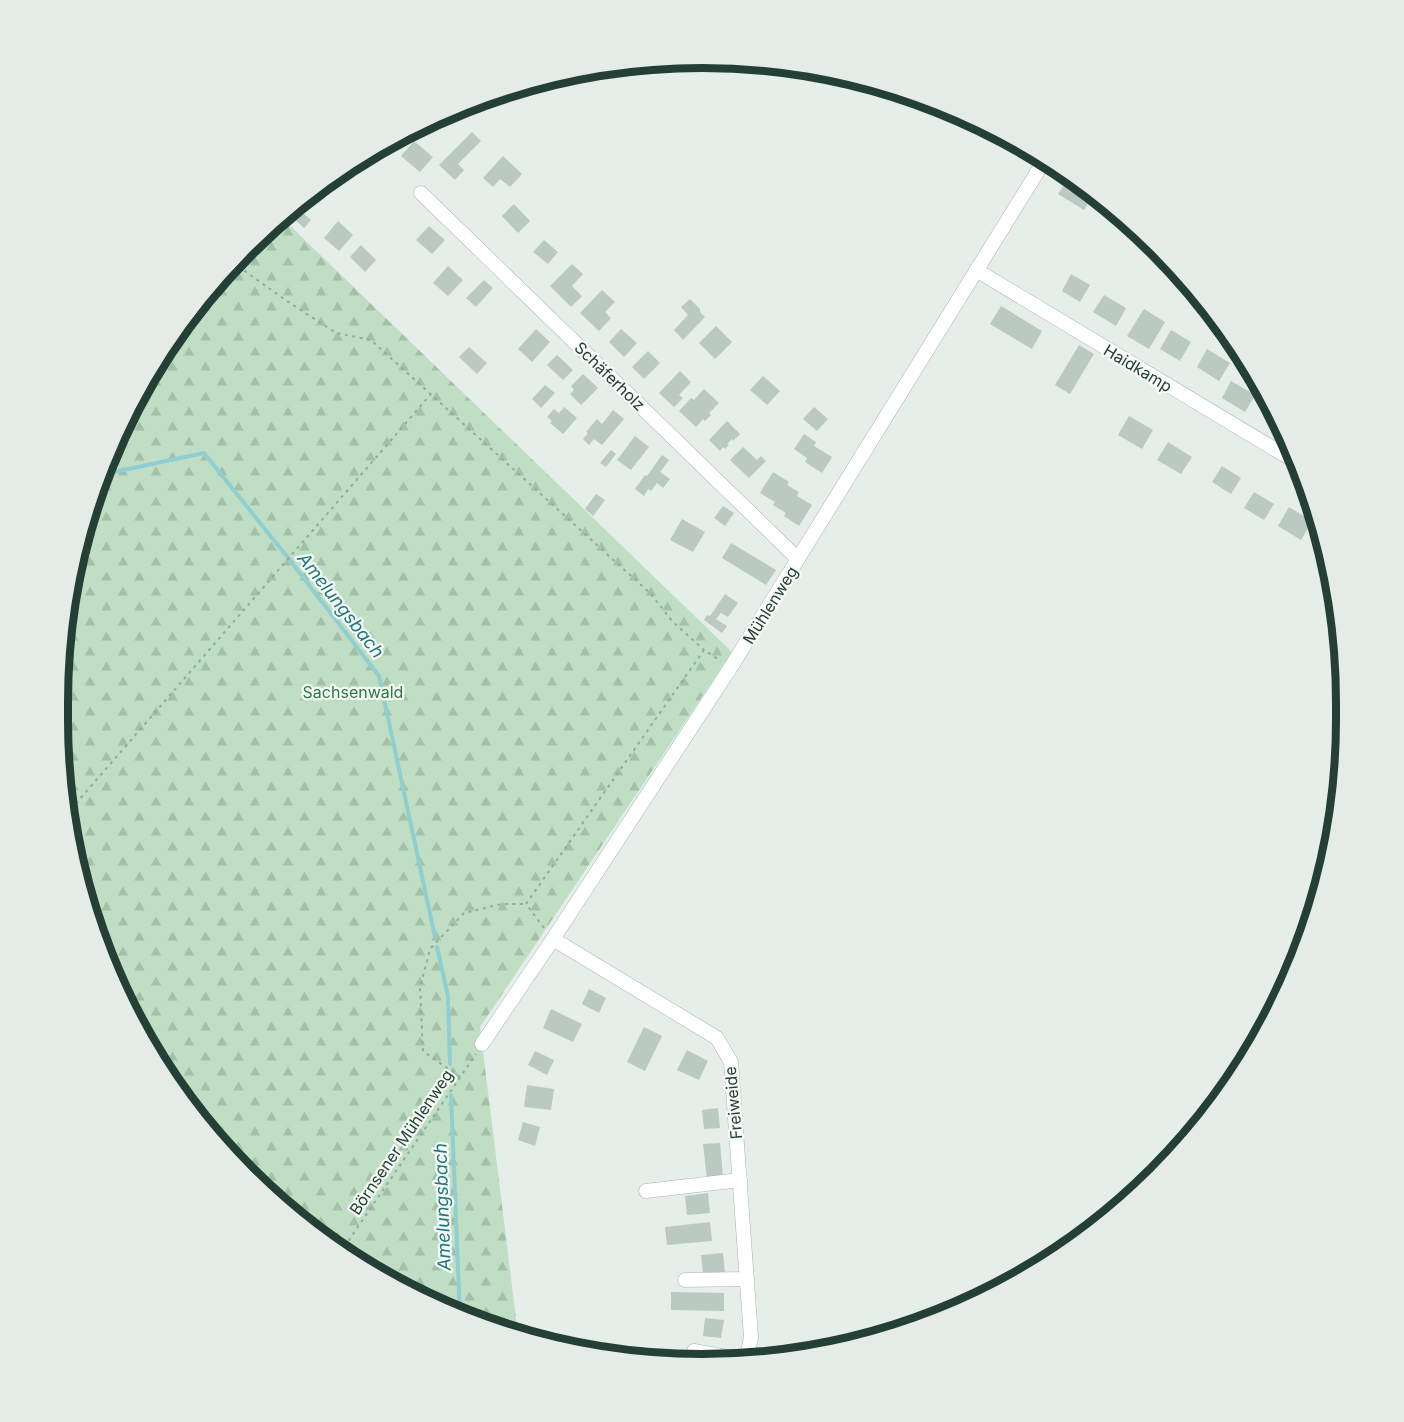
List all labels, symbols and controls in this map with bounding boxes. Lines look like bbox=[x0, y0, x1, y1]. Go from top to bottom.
street label: Schäferholz bbox=[570, 337, 650, 415]
street label: Haidkamp bbox=[1100, 340, 1176, 396]
water label: Amelungsbach bbox=[293, 547, 389, 662]
street label: Mühlenweg bbox=[738, 562, 802, 648]
park label: Sachsenwald bbox=[303, 682, 403, 702]
street label: Börnsener Mühlenweg bbox=[345, 1066, 457, 1218]
street label: Freiweide bbox=[720, 1066, 746, 1140]
water label: Amelungsbach bbox=[429, 1143, 455, 1272]

